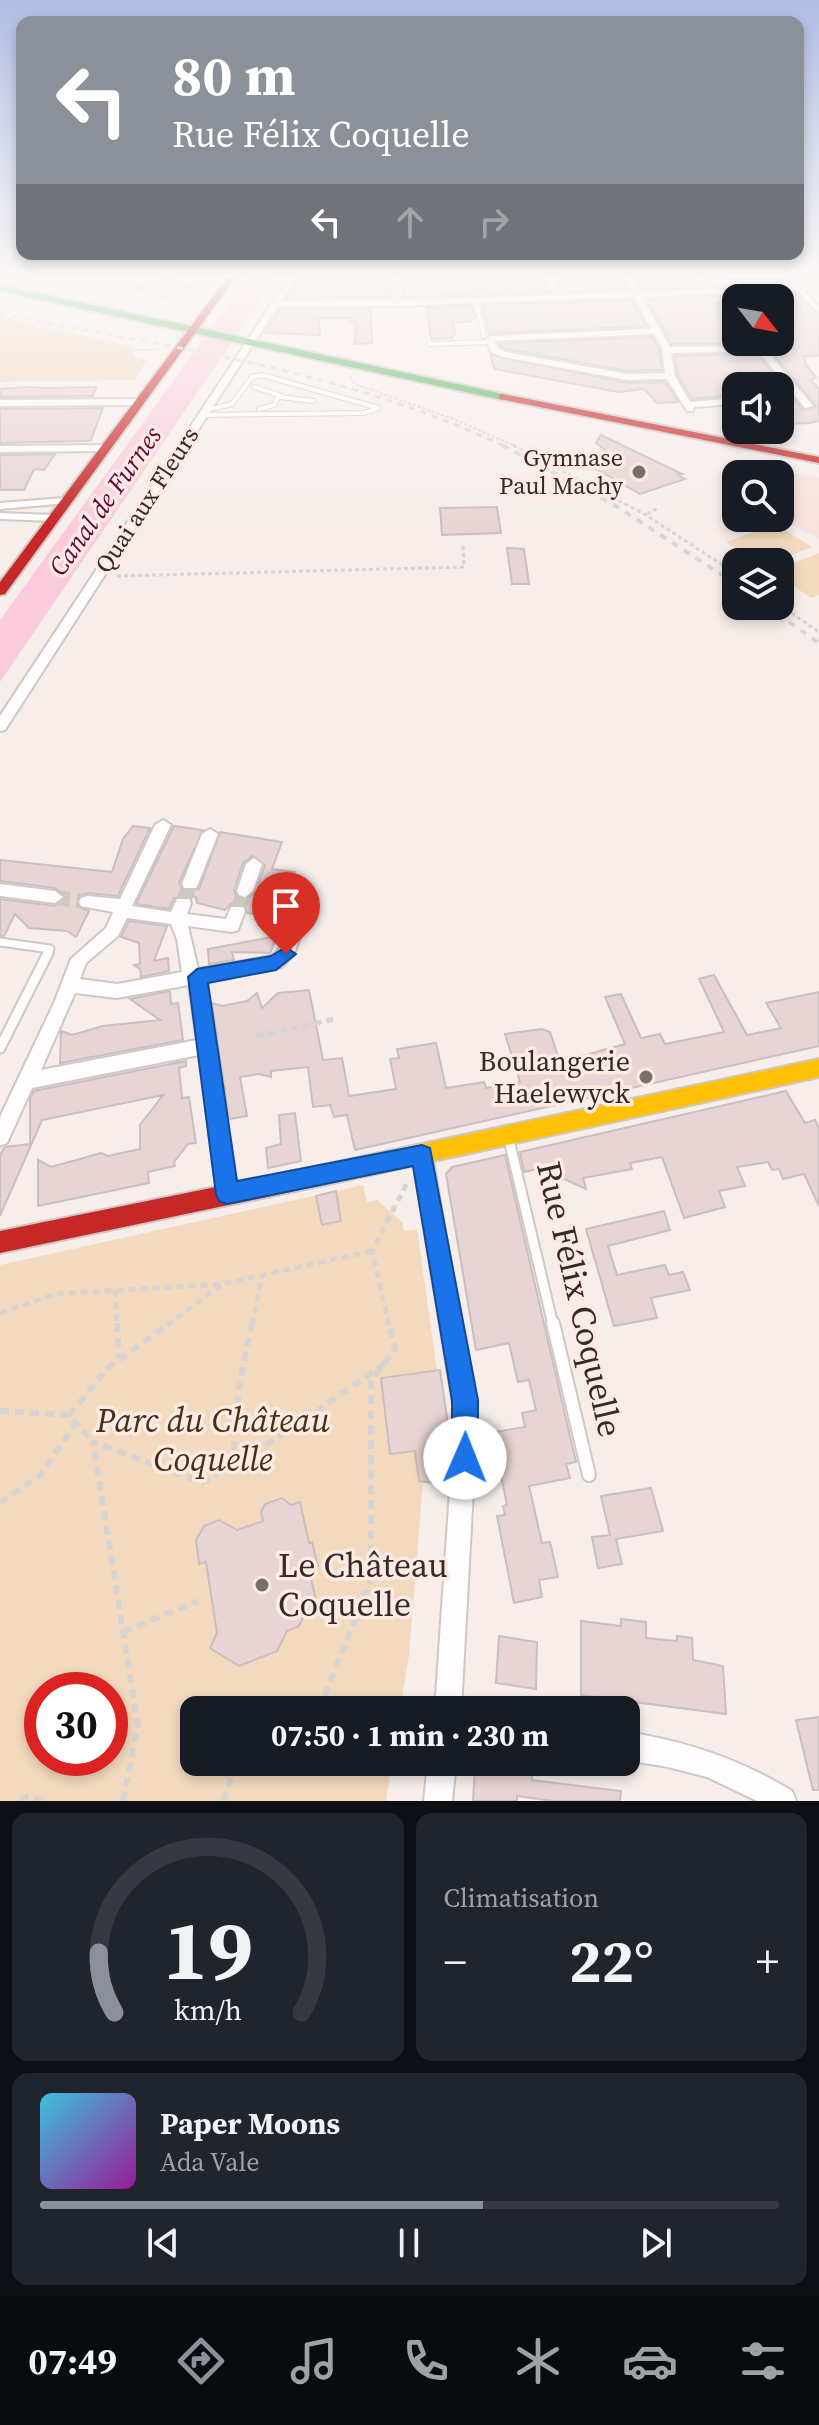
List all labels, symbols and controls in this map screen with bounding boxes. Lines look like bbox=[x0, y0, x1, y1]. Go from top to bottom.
text: 80 m bbox=[172, 37, 295, 114]
icon: left bbox=[40, 48, 144, 152]
text: Rue Félix Coquelle bbox=[172, 110, 470, 159]
icon: left bbox=[304, 200, 348, 244]
icon: ahead bbox=[388, 200, 432, 244]
icon: right bbox=[472, 200, 516, 244]
north arrow bbox=[722, 284, 794, 356]
map controls bbox=[722, 284, 794, 620]
button: sound bbox=[722, 372, 794, 444]
water label: Canal de Furnes bbox=[40, 419, 170, 583]
street label: Quai aux Fleurs bbox=[87, 420, 206, 579]
place label: Gymnase Paul Machy bbox=[499, 441, 624, 502]
button: search bbox=[722, 460, 794, 532]
marker: Gymnase Paul Machy bbox=[630, 463, 648, 481]
button: layers bbox=[722, 548, 794, 620]
pin bbox=[252, 872, 320, 954]
icon: arrive bbox=[264, 884, 308, 928]
place label: Boulangerie Haelewyck bbox=[479, 1042, 631, 1112]
marker: Boulangerie Haelewyck bbox=[637, 1068, 655, 1086]
street label: Rue Félix Coquelle bbox=[526, 1157, 634, 1441]
park label: Parc du Château Coquelle bbox=[95, 1397, 331, 1482]
position arrow bbox=[423, 1416, 507, 1500]
place label: Le Château Coquelle bbox=[278, 1542, 448, 1627]
marker: Le Château Coquelle bbox=[253, 1576, 271, 1594]
speed limit sign: 30 bbox=[24, 1672, 128, 1776]
text: 07:50 · 1 min · 230 m bbox=[271, 1715, 549, 1756]
text: Climatisation bbox=[444, 1880, 599, 1916]
text: 19 bbox=[163, 1893, 253, 2007]
text: 22° bbox=[569, 1920, 654, 2002]
text: − bbox=[444, 1931, 467, 1992]
text: + bbox=[756, 1931, 779, 1992]
text: km/h bbox=[174, 1990, 242, 2030]
text: Paper Moons bbox=[160, 2103, 340, 2144]
text: Ada Vale bbox=[160, 2144, 259, 2180]
icon: previous bbox=[141, 2221, 185, 2265]
icon: pause bbox=[387, 2221, 431, 2265]
icon: next bbox=[634, 2221, 678, 2265]
icon: directions bbox=[173, 2333, 229, 2389]
icon: music bbox=[286, 2333, 342, 2389]
icon: phone bbox=[398, 2333, 454, 2389]
icon: climate bbox=[510, 2333, 566, 2389]
icon: car bbox=[622, 2333, 678, 2389]
icon: filters bbox=[735, 2333, 791, 2389]
text: 07:49 bbox=[28, 2337, 117, 2386]

